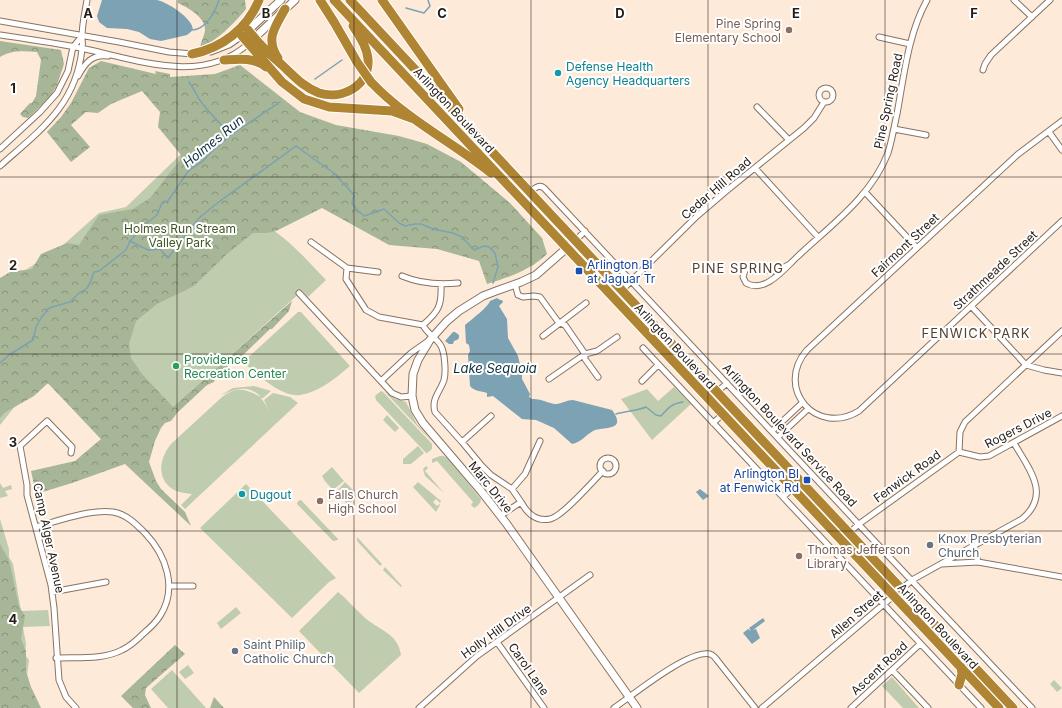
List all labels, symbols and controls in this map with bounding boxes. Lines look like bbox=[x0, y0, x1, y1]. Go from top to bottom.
text: A bbox=[83, 5, 93, 21]
text: B bbox=[262, 5, 271, 21]
text: C bbox=[437, 5, 447, 21]
text: D bbox=[615, 5, 625, 21]
text: E bbox=[792, 5, 800, 21]
text: F bbox=[970, 5, 978, 21]
place label: Pine Spring Elementary School bbox=[675, 16, 781, 45]
marker: Pine Spring Elementary School bbox=[784, 25, 794, 35]
street label: Pine Spring Road bbox=[871, 52, 905, 150]
place label: Defense Health Agency Headquarters bbox=[566, 59, 690, 88]
street label: Arlington Boulevard bbox=[410, 64, 498, 156]
marker: Defense Health Agency Headquarters bbox=[553, 68, 563, 78]
text: 1 bbox=[10, 80, 16, 96]
water label: Holmes Run bbox=[179, 111, 247, 170]
street label: Cedar Hill Road bbox=[678, 154, 754, 222]
street label: Fairmont Street bbox=[868, 210, 942, 280]
park label: Holmes Run Stream Valley Park bbox=[124, 221, 236, 250]
street label: Strathmeade Street bbox=[950, 227, 1040, 313]
text: 2 bbox=[9, 257, 17, 273]
place label: Arlington Bl at Jaguar Tr bbox=[587, 257, 656, 286]
district label: PINE SPRING bbox=[692, 260, 784, 276]
marker: Arlington Bl at Jaguar Tr bbox=[574, 266, 584, 276]
street label: Arlington Boulevard bbox=[631, 300, 719, 392]
district label: FENWICK PARK bbox=[922, 325, 1030, 341]
place label: Providence Recreation Center bbox=[184, 352, 287, 381]
water label: Lake Sequoia bbox=[453, 360, 537, 376]
street label: Arlington Boulevard Service Road bbox=[720, 360, 860, 510]
marker: Providence Recreation Center bbox=[171, 361, 181, 371]
street label: Rogers Drive bbox=[982, 405, 1054, 451]
text: 3 bbox=[9, 434, 17, 450]
street label: Fenwick Road bbox=[871, 447, 943, 505]
street label: Marc Drive bbox=[466, 458, 516, 516]
place label: Arlington Bl at Fenwick Rd bbox=[720, 466, 799, 495]
marker: Arlington Bl at Fenwick Rd bbox=[802, 475, 812, 485]
street label: Camp Alger Avenue bbox=[30, 482, 68, 594]
place label: Dugout bbox=[250, 487, 291, 502]
place label: Falls Church High School bbox=[328, 487, 398, 516]
marker: Dugout bbox=[237, 489, 247, 499]
marker: Falls Church High School bbox=[315, 496, 325, 506]
place label: Knox Presbyterian Church bbox=[938, 531, 1042, 560]
marker: Knox Presbyterian Church bbox=[925, 540, 935, 550]
place label: Thomas Jefferson Library bbox=[807, 542, 910, 571]
marker: Thomas Jefferson Library bbox=[794, 551, 804, 561]
street label: Arlington Boulevard bbox=[894, 580, 982, 672]
street label: Allen Street bbox=[826, 587, 886, 641]
street label: Holly Hill Drive bbox=[458, 601, 534, 661]
text: 4 bbox=[9, 611, 18, 627]
place label: Saint Philip Catholic Church bbox=[243, 637, 334, 666]
street label: Ascent Road bbox=[848, 638, 910, 698]
street label: Carol Lane bbox=[505, 640, 553, 698]
marker: Saint Philip Catholic Church bbox=[230, 646, 240, 656]

